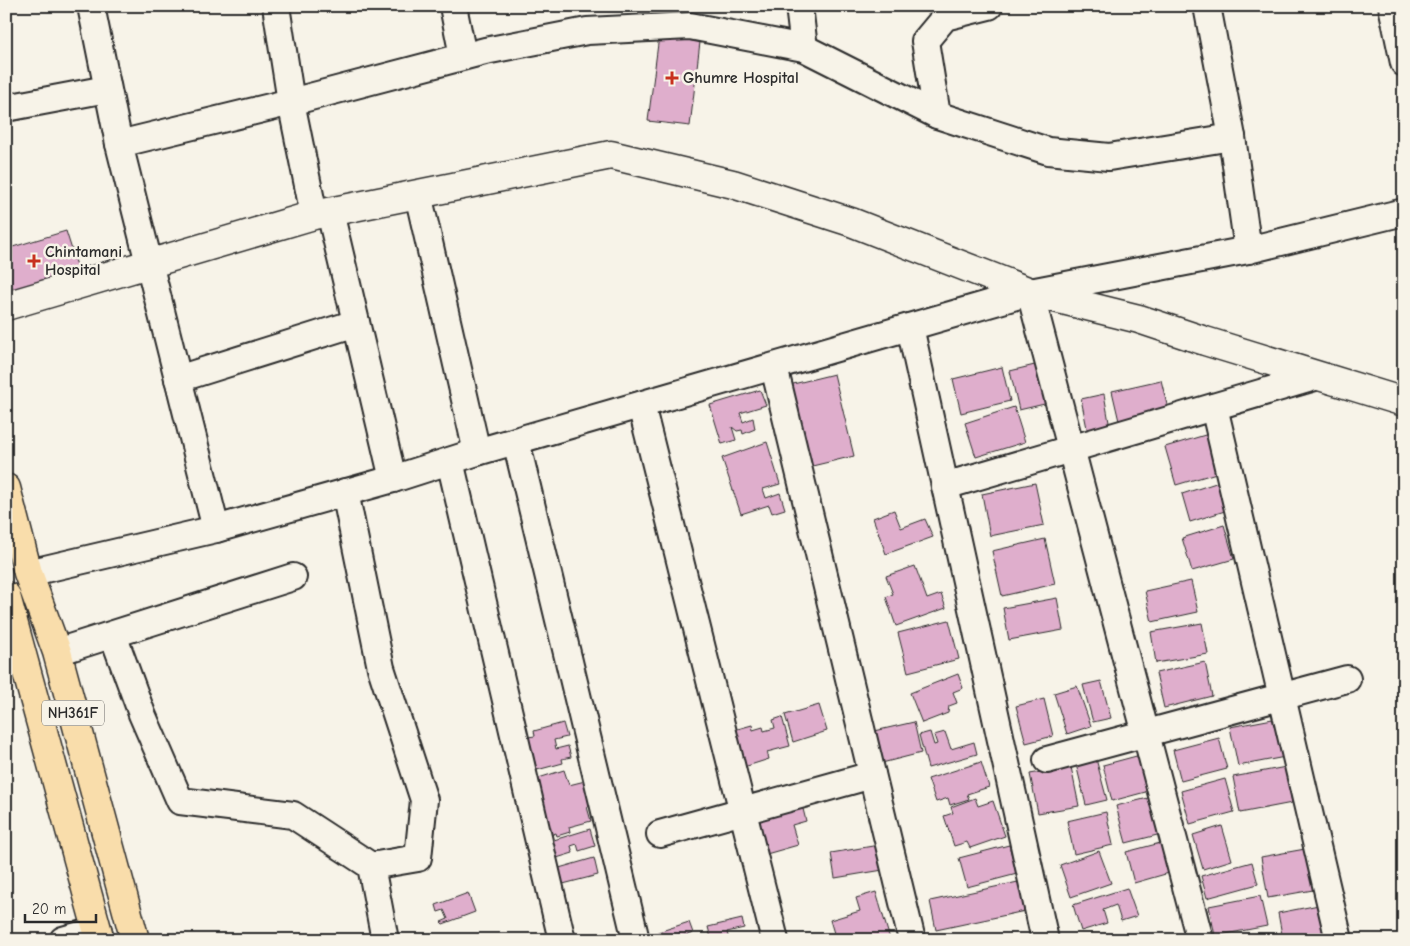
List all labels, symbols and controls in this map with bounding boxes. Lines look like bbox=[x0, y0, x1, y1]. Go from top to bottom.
place label: Ghumre Hospital bbox=[683, 69, 799, 87]
marker: Ghumre Hospital bbox=[665, 71, 679, 85]
place label: Chintamani Hospital bbox=[45, 243, 122, 279]
marker: Chintamani Hospital bbox=[27, 254, 41, 268]
road number: NH361F bbox=[42, 700, 104, 726]
scale bar bbox=[25, 891, 96, 923]
text: 20 m bbox=[32, 900, 66, 918]

